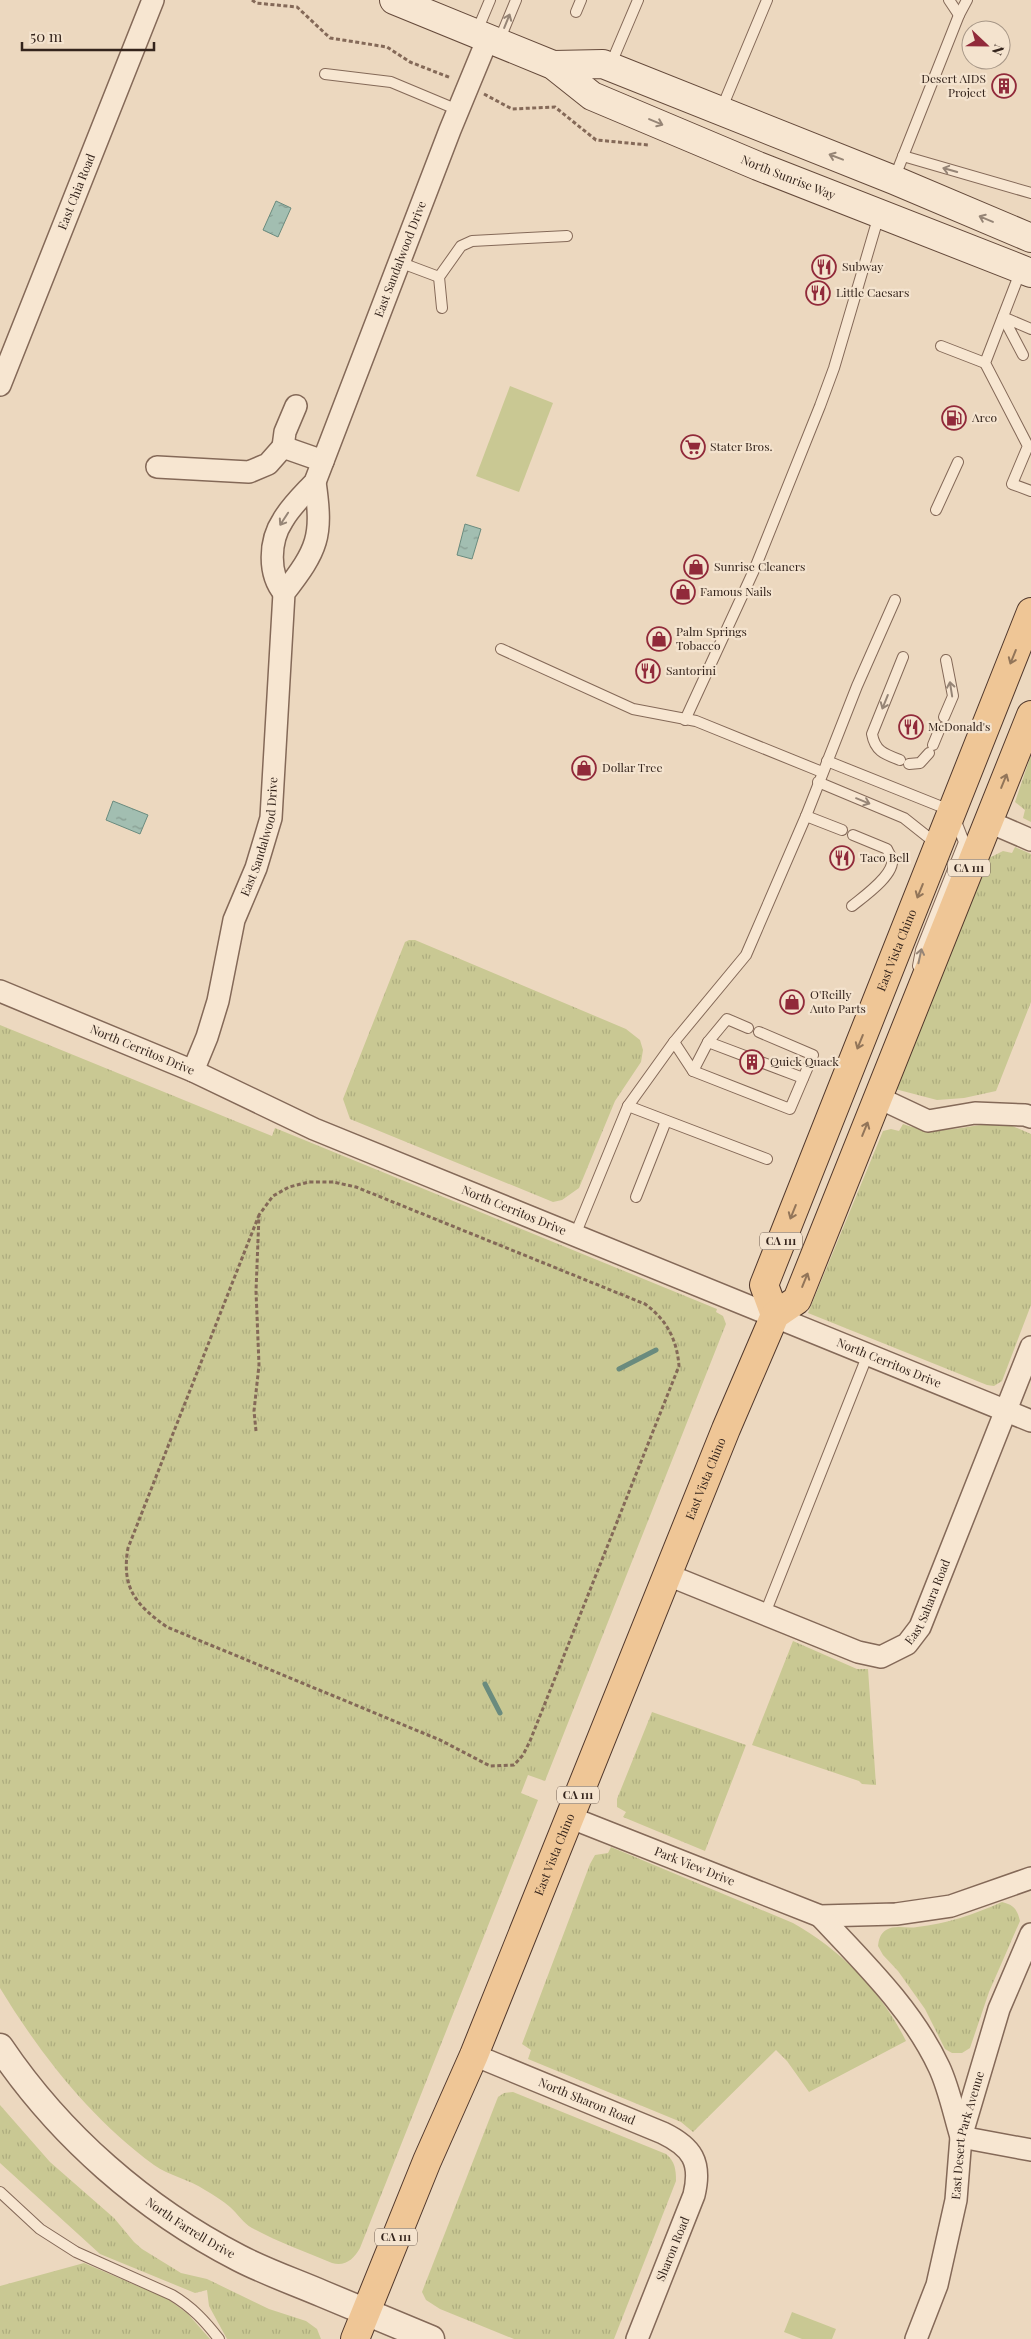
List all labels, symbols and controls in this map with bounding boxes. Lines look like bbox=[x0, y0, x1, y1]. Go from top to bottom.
one-way arrow bbox=[503, 14, 513, 29]
scale bar bbox=[22, 20, 155, 52]
north arrow bbox=[961, 20, 1011, 70]
text: 50 m bbox=[30, 26, 63, 46]
text: N bbox=[988, 42, 1009, 58]
place label: Desert AIDS Project bbox=[921, 70, 987, 100]
building icon: Desert AIDS Project bbox=[991, 73, 1017, 99]
one-way arrow bbox=[648, 119, 663, 128]
street label: East Chia Road bbox=[54, 151, 98, 232]
street label: North Sunrise Way bbox=[739, 151, 838, 203]
one-way arrow bbox=[829, 152, 844, 161]
one-way arrow bbox=[943, 165, 959, 175]
street label: East Sandalwood Drive bbox=[370, 198, 429, 319]
one-way arrow bbox=[979, 213, 994, 223]
restaurant icon: Subway bbox=[811, 254, 837, 280]
place label: Subway bbox=[842, 258, 883, 274]
restaurant icon: Little Caesars bbox=[805, 280, 831, 306]
place label: Little Caesars bbox=[836, 284, 909, 300]
fuel station icon: Arco bbox=[941, 405, 967, 431]
place label: Arco bbox=[971, 409, 997, 425]
supermarket icon: Stater Bros. bbox=[680, 434, 706, 460]
place label: Stater Bros. bbox=[710, 438, 773, 454]
one-way arrow bbox=[279, 512, 290, 526]
shop icon: Sunrise Cleaners bbox=[683, 554, 709, 580]
place label: Sunrise Cleaners bbox=[714, 558, 805, 574]
shop icon: Famous Nails bbox=[670, 579, 696, 605]
place label: Famous Nails bbox=[700, 583, 772, 599]
place label: Palm Springs Tobacco bbox=[676, 623, 747, 653]
shop icon: Palm Springs Tobacco bbox=[646, 626, 672, 652]
one-way arrow bbox=[1008, 649, 1017, 664]
restaurant icon: Santorini bbox=[635, 658, 661, 684]
place label: Santorini bbox=[666, 662, 716, 678]
one-way arrow bbox=[946, 682, 956, 698]
one-way arrow bbox=[879, 694, 889, 709]
restaurant icon: McDonald's bbox=[898, 714, 924, 740]
place label: McDonald's bbox=[928, 718, 990, 734]
shop icon: Dollar Tree bbox=[571, 755, 597, 781]
place label: Dollar Tree bbox=[602, 759, 662, 775]
one-way arrow bbox=[999, 774, 1009, 789]
street label: East Sandalwood Drive bbox=[236, 776, 280, 899]
one-way arrow bbox=[855, 797, 870, 806]
restaurant icon: Taco Bell bbox=[829, 845, 855, 871]
place label: Taco Bell bbox=[860, 849, 910, 865]
road number: CA 111 bbox=[948, 860, 990, 876]
one-way arrow bbox=[915, 883, 924, 898]
street label: East Vista Chino bbox=[872, 906, 920, 993]
one-way arrow bbox=[916, 949, 925, 965]
place label: O'Reilly Auto Parts bbox=[809, 986, 866, 1016]
shop icon: O'Reilly Auto Parts bbox=[779, 989, 805, 1015]
street label: North Cerritos Drive bbox=[88, 1020, 197, 1078]
one-way arrow bbox=[855, 1034, 864, 1049]
building icon: Quick Quack bbox=[739, 1049, 765, 1075]
place label: Quick Quack bbox=[770, 1053, 839, 1069]
one-way arrow bbox=[861, 1121, 870, 1137]
street label: North Cerritos Drive bbox=[460, 1181, 569, 1238]
one-way arrow bbox=[787, 1204, 797, 1219]
road number: CA 111 bbox=[760, 1232, 802, 1250]
one-way arrow bbox=[801, 1273, 811, 1288]
street label: North Cerritos Drive bbox=[835, 1334, 944, 1391]
street label: East Vista Chino bbox=[681, 1435, 729, 1522]
street label: East Sahara Road bbox=[900, 1556, 953, 1647]
road number: CA 111 bbox=[557, 1786, 599, 1804]
street label: East Vista Chino bbox=[530, 1810, 578, 1898]
street label: Park View Drive bbox=[652, 1843, 738, 1889]
street label: East Desert Park Avenue bbox=[947, 2069, 987, 2200]
street label: North Sharon Road bbox=[536, 2074, 638, 2128]
street label: North Farrell Drive bbox=[143, 2193, 238, 2262]
street label: Sharon Road bbox=[652, 2214, 692, 2283]
road number: CA 111 bbox=[375, 2228, 417, 2246]

